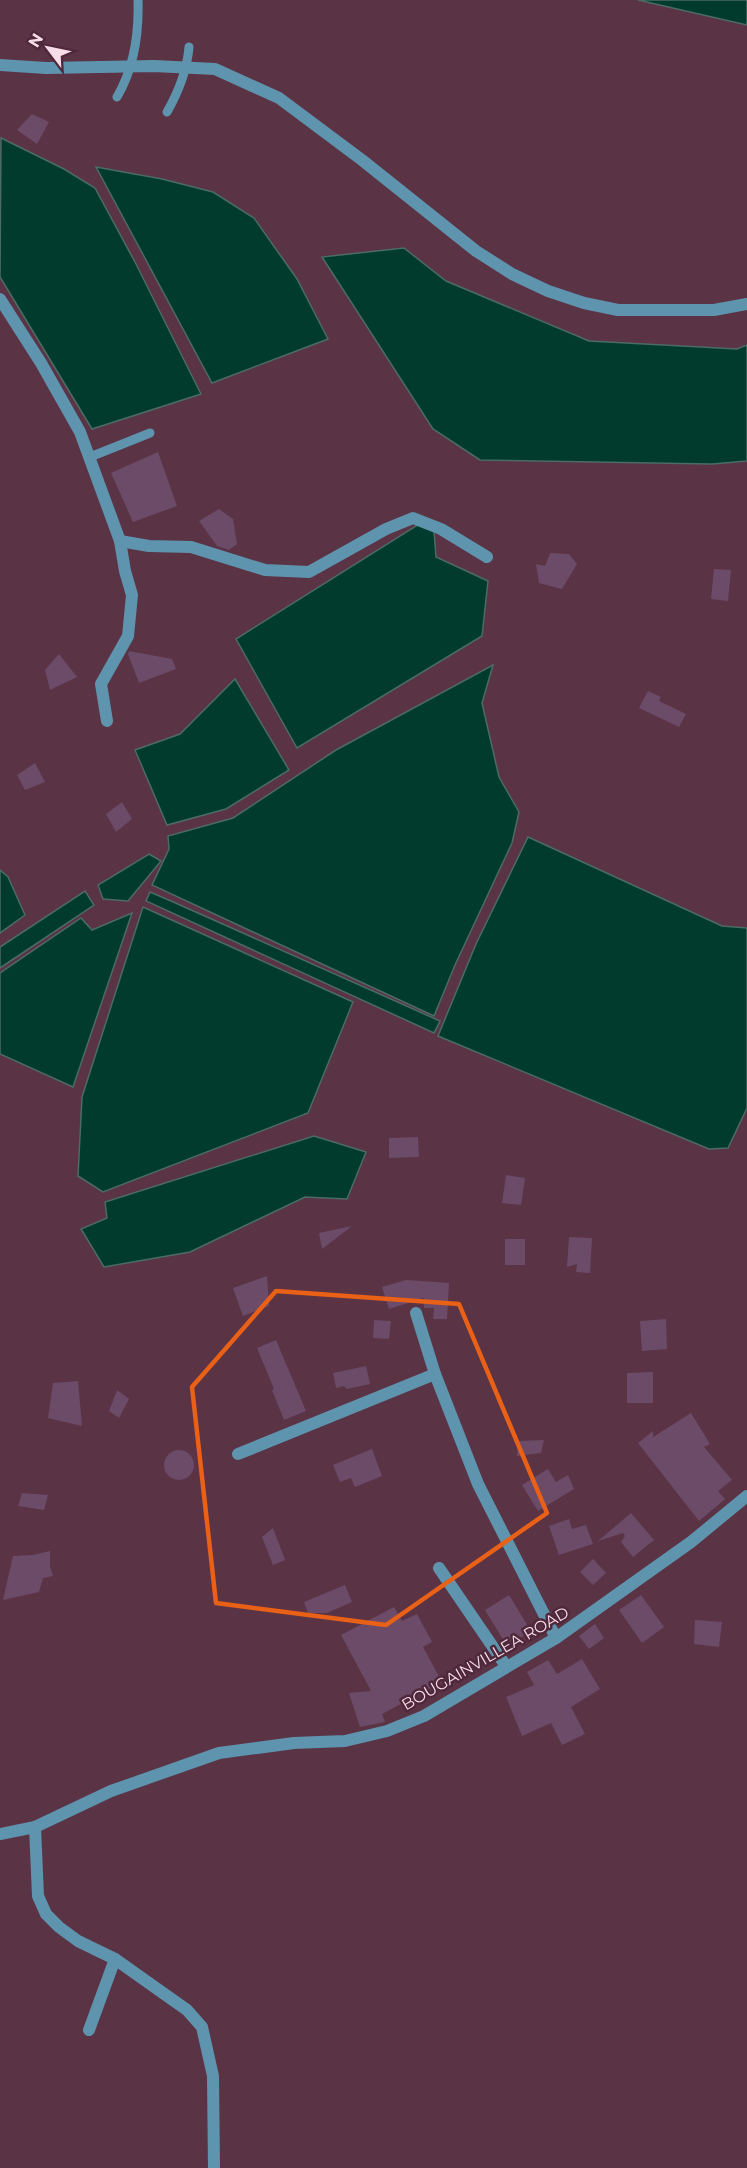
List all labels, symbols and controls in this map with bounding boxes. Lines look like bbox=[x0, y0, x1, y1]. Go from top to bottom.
north arrow bbox=[18, 18, 78, 78]
text: N bbox=[24, 30, 47, 51]
street label: BOUGAINVILLEA ROAD bbox=[398, 1603, 572, 1714]

